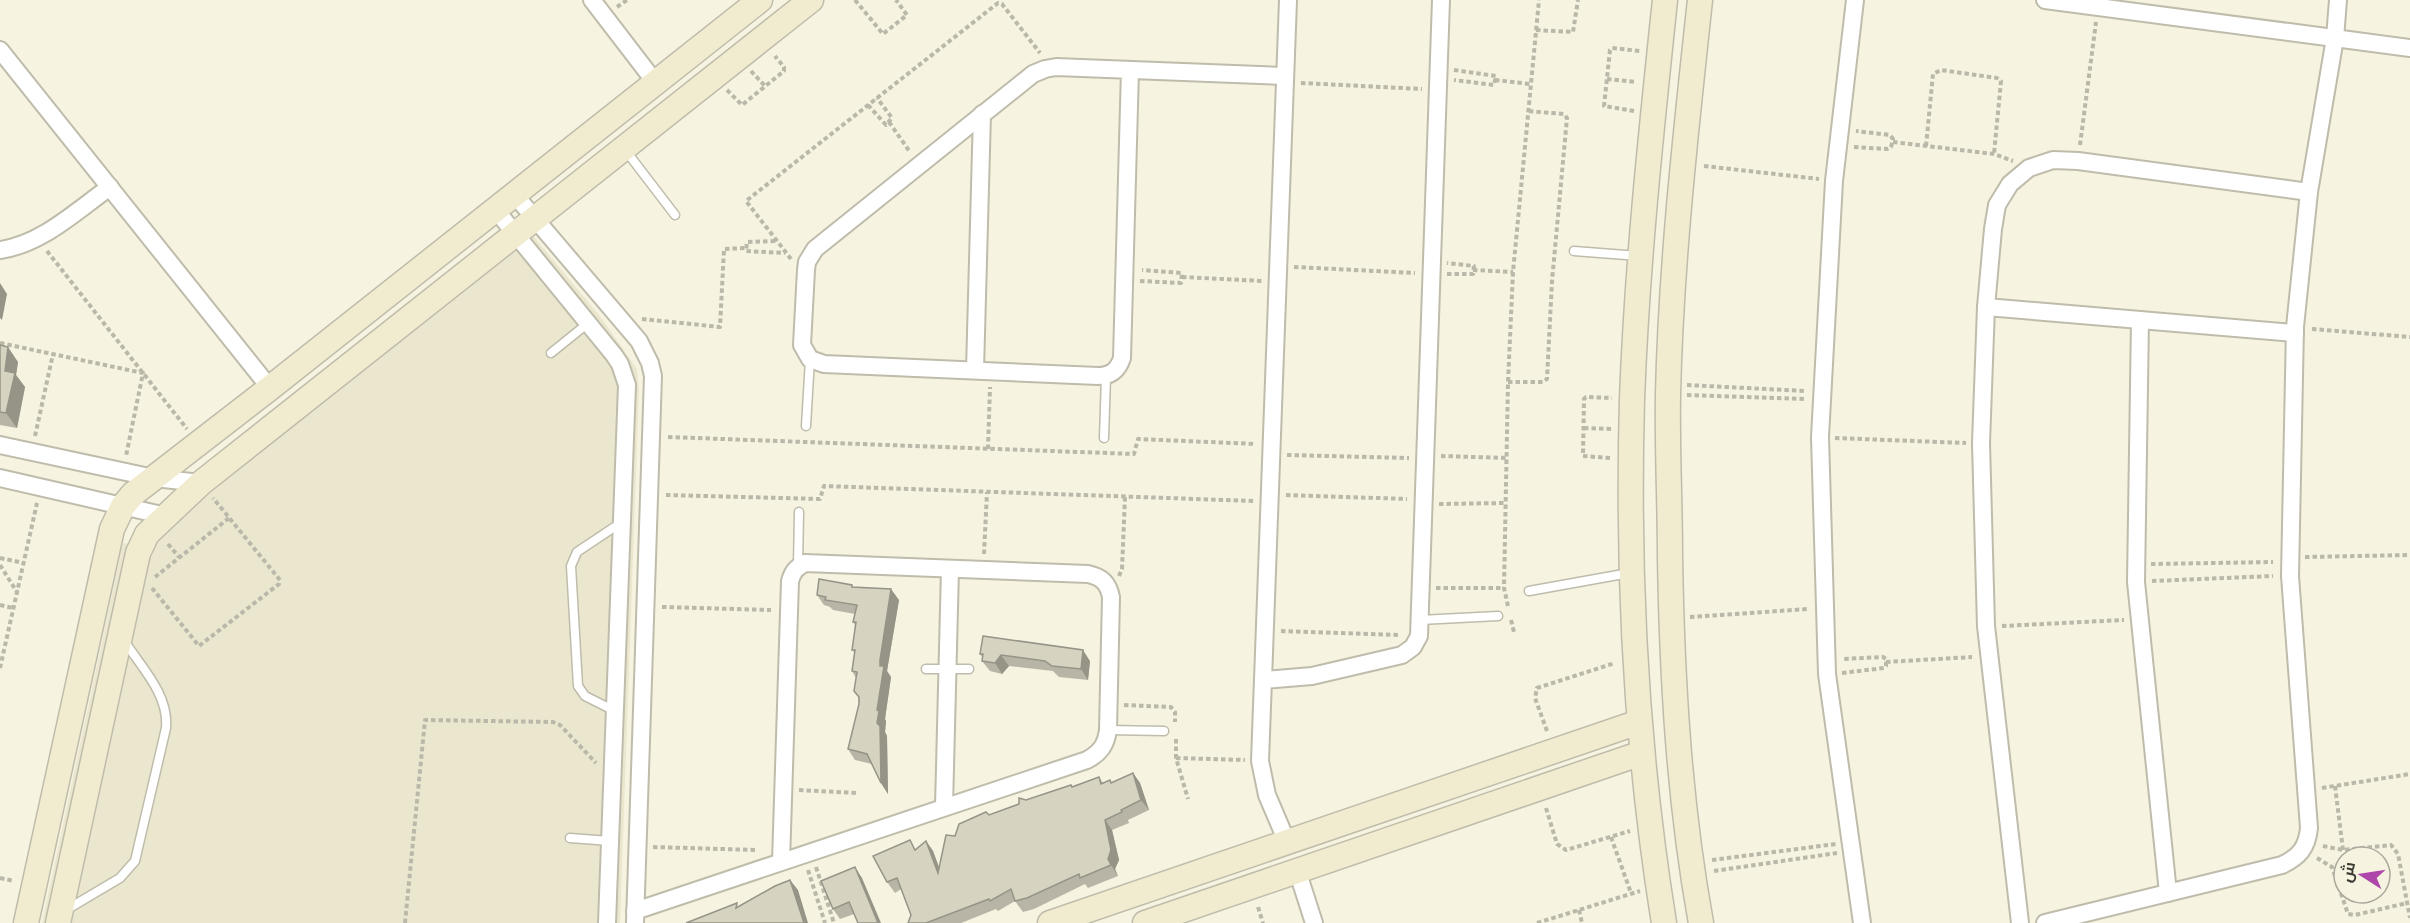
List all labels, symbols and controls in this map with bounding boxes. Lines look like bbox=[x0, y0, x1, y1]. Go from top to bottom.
north arrow bbox=[2332, 845, 2392, 905]
text: ش bbox=[2335, 860, 2359, 884]

